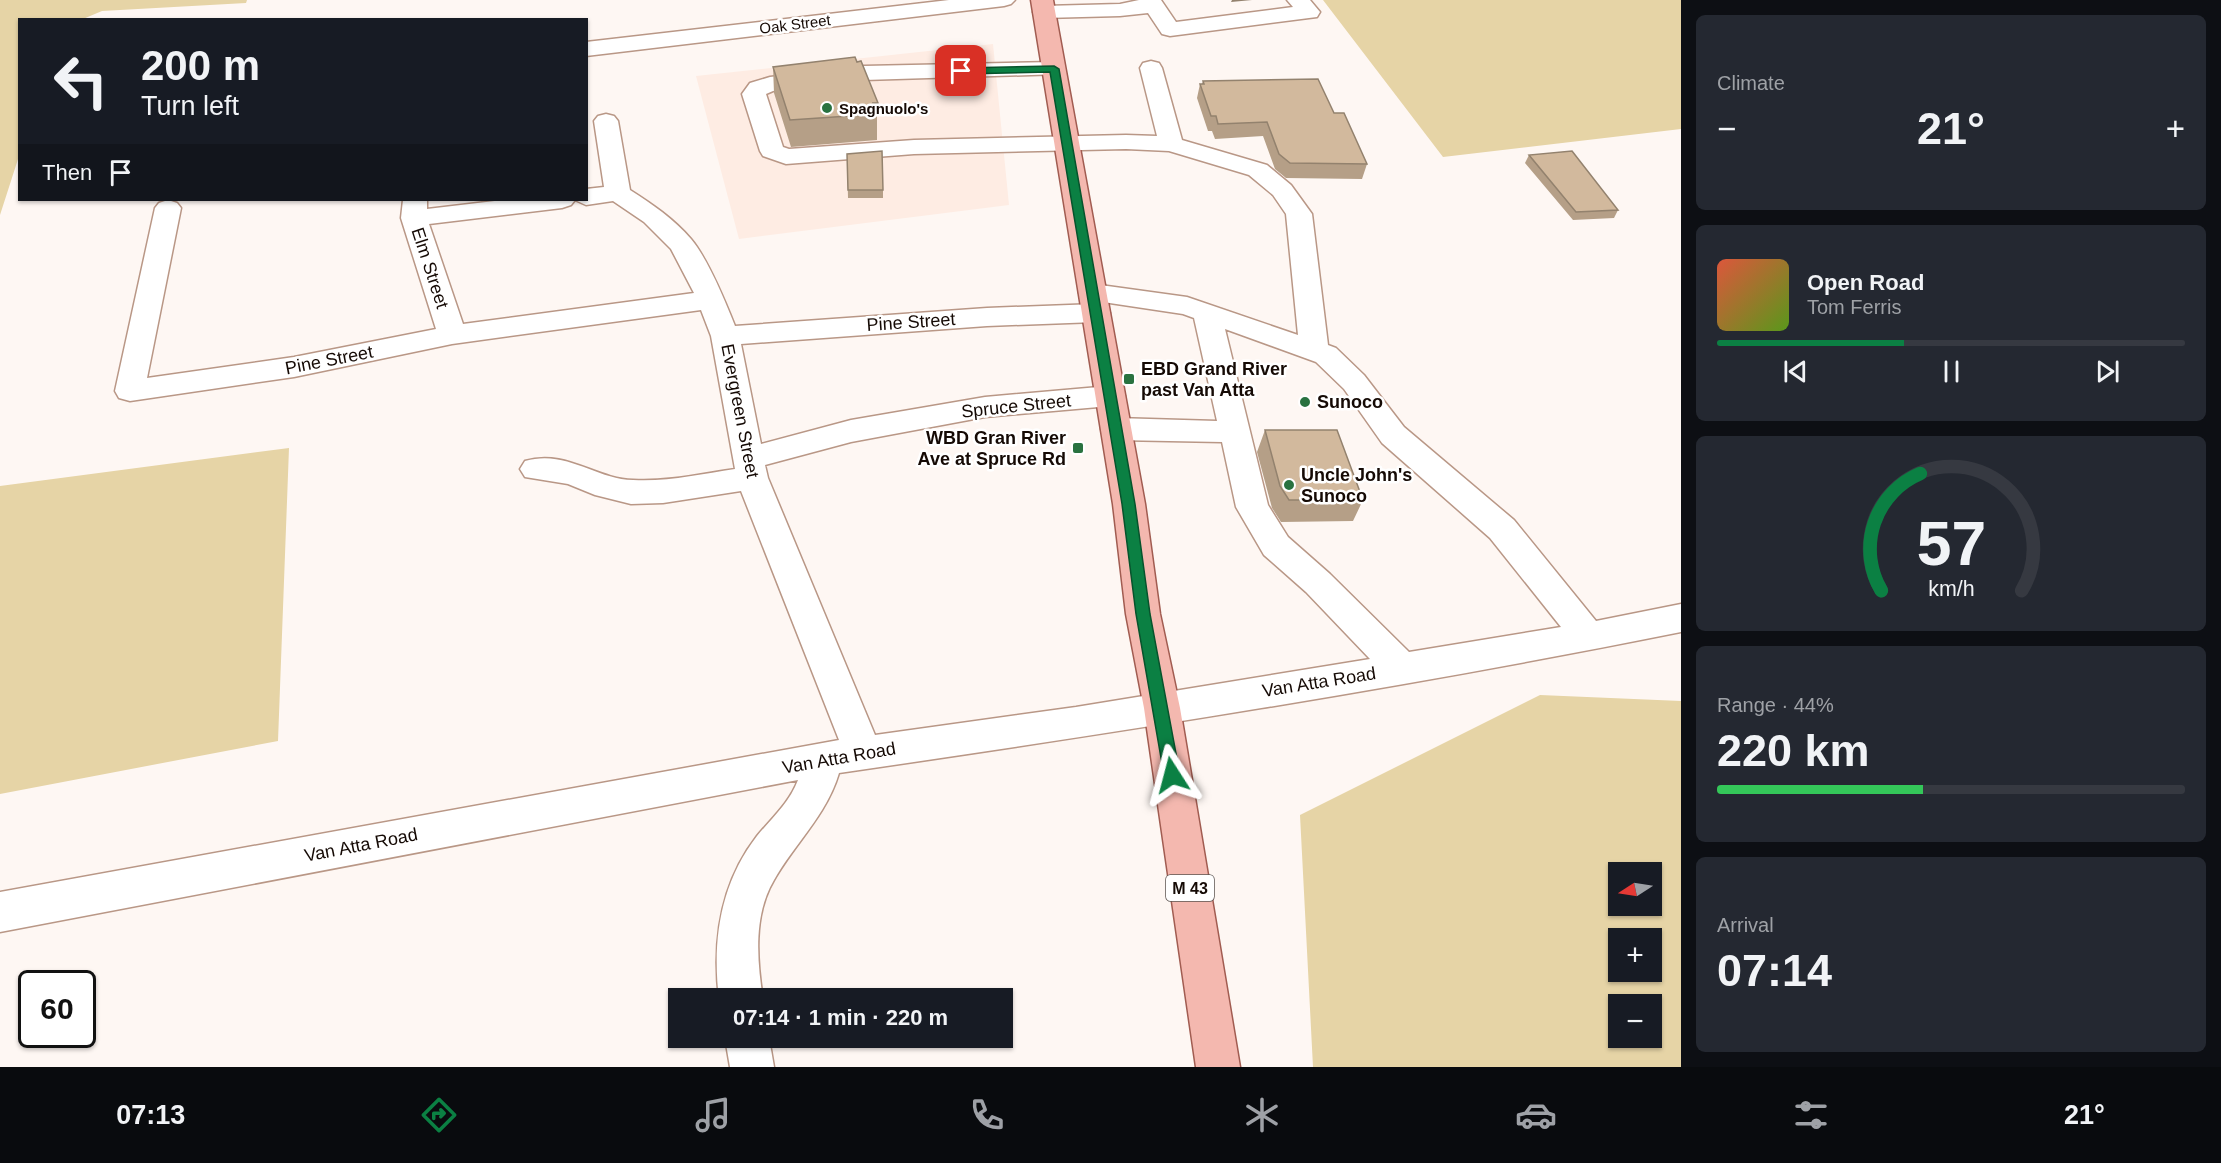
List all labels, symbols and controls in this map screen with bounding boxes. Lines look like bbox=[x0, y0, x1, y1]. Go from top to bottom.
street label: Oak Street bbox=[758, 11, 832, 37]
icon: left bbox=[42, 42, 120, 120]
text: 200 m bbox=[141, 42, 260, 89]
pin bbox=[935, 45, 986, 96]
icon: arrive bbox=[944, 54, 977, 87]
text: Climate bbox=[1717, 72, 1785, 94]
text: Turn left bbox=[141, 91, 239, 121]
place label: Spagnuolo's bbox=[839, 100, 928, 117]
marker: Spagnuolo's bbox=[820, 101, 834, 115]
text: 21° bbox=[1917, 103, 1985, 154]
text: − bbox=[1717, 110, 1736, 147]
text: + bbox=[2166, 110, 2185, 147]
icon: arrive bbox=[104, 156, 137, 189]
text: Then bbox=[42, 160, 92, 185]
street label: Elm Street bbox=[408, 225, 452, 311]
text: Open Road bbox=[1807, 270, 1924, 295]
text: Tom Ferris bbox=[1807, 296, 1901, 318]
street label: Pine Street bbox=[866, 309, 956, 335]
street label: Pine Street bbox=[283, 342, 375, 378]
street label: Evergreen Street bbox=[717, 342, 763, 480]
icon: previous bbox=[1779, 355, 1812, 388]
icon: pause bbox=[1935, 355, 1968, 388]
icon: next bbox=[2091, 355, 2124, 388]
place label: EBD Grand River past Van Atta bbox=[1141, 359, 1287, 400]
marker: EBD Grand River past Van Atta bbox=[1122, 372, 1136, 386]
street label: Spruce Street bbox=[960, 390, 1072, 422]
place label: Sunoco bbox=[1317, 392, 1383, 412]
marker: Sunoco bbox=[1298, 395, 1312, 409]
place label: WBD Gran River Ave at Spruce Rd bbox=[918, 428, 1066, 469]
marker: WBD Gran River Ave at Spruce Rd bbox=[1071, 441, 1085, 455]
place label: Uncle John's Sunoco bbox=[1301, 465, 1412, 506]
marker: Uncle John's Sunoco bbox=[1282, 478, 1296, 492]
text: 57 bbox=[1916, 509, 1986, 578]
text: km/h bbox=[1928, 577, 1974, 601]
street label: Van Atta Road bbox=[1261, 663, 1377, 701]
text: Range · 44% bbox=[1717, 694, 1834, 716]
text: 220 km bbox=[1717, 725, 1870, 776]
street label: Van Atta Road bbox=[781, 738, 897, 778]
position arrow bbox=[1140, 743, 1204, 807]
street label: Van Atta Road bbox=[303, 824, 419, 866]
north arrow bbox=[1608, 862, 1662, 916]
map controls bbox=[1608, 862, 1662, 1048]
road number: M 43 bbox=[1166, 875, 1214, 901]
text: Arrival bbox=[1717, 914, 1774, 936]
button: + bbox=[1608, 928, 1662, 982]
text: 07:14 bbox=[1717, 945, 1832, 996]
speed limit sign: 60 bbox=[18, 970, 96, 1048]
button: − bbox=[1608, 994, 1662, 1048]
text: 07:14 · 1 min · 220 m bbox=[733, 1005, 948, 1030]
icon: directions bbox=[418, 1094, 460, 1136]
icon: music bbox=[692, 1094, 734, 1136]
icon: phone bbox=[966, 1094, 1008, 1136]
icon: climate bbox=[1241, 1094, 1283, 1136]
icon: car bbox=[1515, 1094, 1557, 1136]
icon: filters bbox=[1790, 1094, 1832, 1136]
text: 07:13 bbox=[116, 1100, 185, 1130]
text: 21° bbox=[2064, 1100, 2105, 1130]

